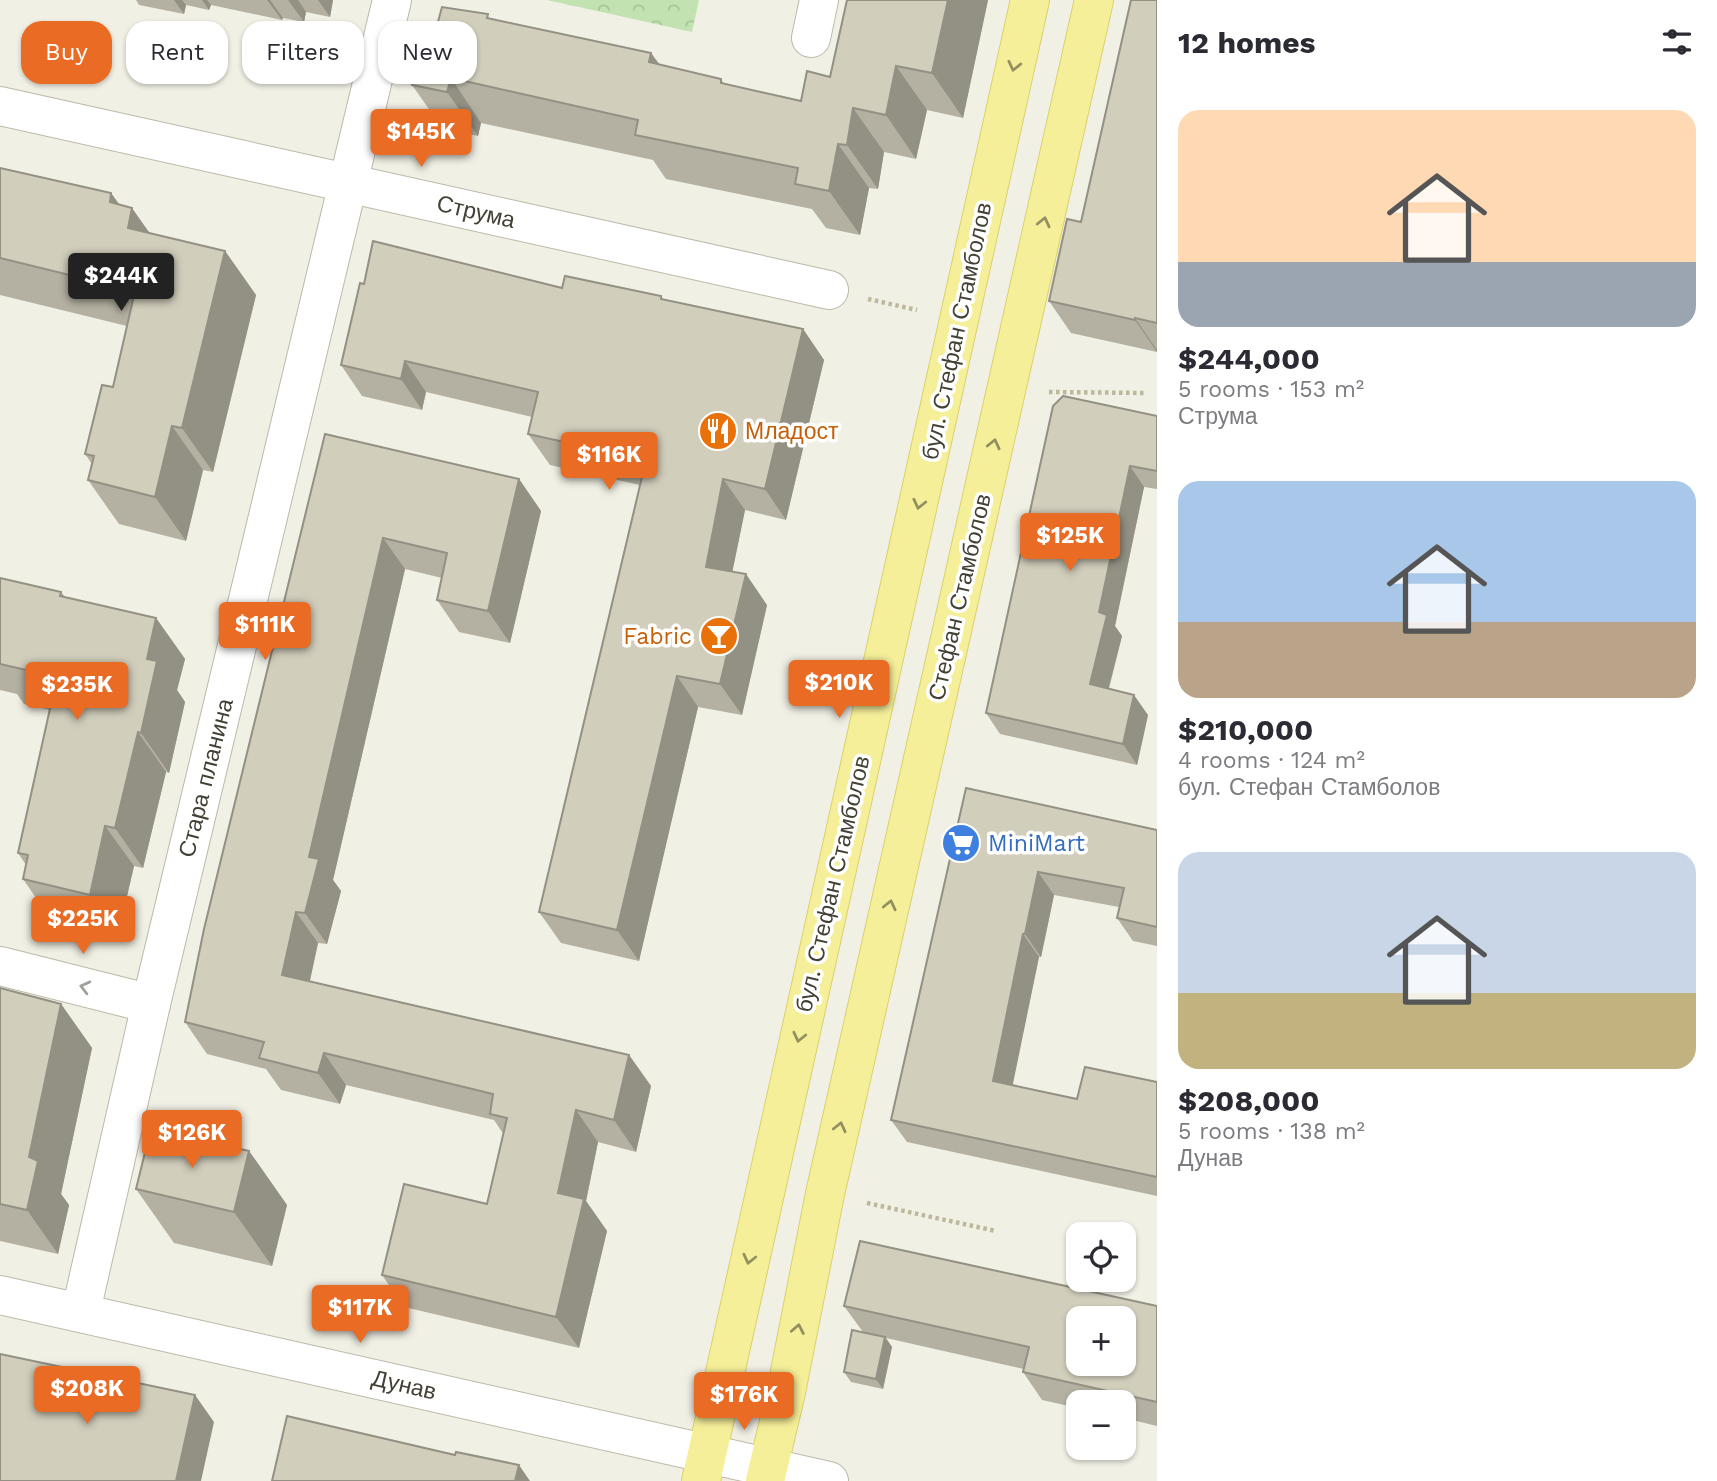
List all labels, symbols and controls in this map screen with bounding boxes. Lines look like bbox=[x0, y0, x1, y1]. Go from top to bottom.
chip: Buy bbox=[21, 21, 112, 84]
chip: Rent bbox=[126, 21, 228, 84]
chip: Filters bbox=[242, 21, 364, 84]
chip: New bbox=[378, 21, 477, 84]
icon: filters bbox=[1658, 23, 1696, 61]
text: 12 homes bbox=[1178, 25, 1316, 60]
one-way arrow bbox=[1008, 60, 1023, 72]
pin: $145K bbox=[372, 110, 470, 169]
text: $145K bbox=[387, 118, 455, 145]
icon: home bbox=[1374, 155, 1500, 281]
street label: Струма bbox=[434, 190, 518, 234]
street label: бул. Стефан Стамболов bbox=[917, 200, 997, 462]
one-way arrow bbox=[1036, 216, 1050, 228]
pin: $244K bbox=[72, 254, 170, 313]
text: $244K bbox=[84, 262, 158, 289]
text: $244,000 bbox=[1178, 341, 1320, 376]
text: 5 rooms · 153 m² bbox=[1178, 376, 1364, 403]
text: Струма bbox=[1178, 403, 1258, 430]
restaurant icon: Младост bbox=[697, 410, 739, 452]
place label: Младост bbox=[745, 418, 839, 445]
pin: $116K bbox=[560, 433, 658, 492]
one-way arrow bbox=[986, 438, 1000, 450]
text: $116K bbox=[577, 441, 641, 468]
street label: Стефан Стамболов bbox=[923, 491, 997, 703]
one-way arrow bbox=[913, 498, 927, 510]
pin: $125K bbox=[1021, 514, 1119, 573]
text: $125K bbox=[1036, 522, 1104, 549]
icon: home bbox=[1374, 526, 1500, 652]
pin: $111K bbox=[216, 602, 314, 662]
text: $111K bbox=[235, 611, 295, 638]
bar icon: Fabric bbox=[698, 615, 740, 657]
place label: Fabric bbox=[623, 623, 692, 650]
pin: $210K bbox=[790, 660, 888, 720]
pin: $235K bbox=[28, 662, 126, 722]
text: $210K bbox=[804, 669, 874, 696]
text: $235K bbox=[41, 671, 113, 698]
street label: Стара планина bbox=[173, 696, 239, 860]
text: $210,000 bbox=[1178, 712, 1313, 747]
text: 4 rooms · 124 m² bbox=[1178, 747, 1365, 774]
street label: бул. Стефан Стамболов bbox=[790, 753, 876, 1015]
text: бул. Стефан Стамболов bbox=[1178, 774, 1440, 801]
supermarket icon: MiniMart bbox=[940, 822, 982, 864]
place label: MiniMart bbox=[988, 830, 1085, 857]
pin: $225K bbox=[34, 897, 132, 956]
icon: home bbox=[1374, 897, 1500, 1023]
one-way arrow bbox=[882, 899, 896, 911]
text: $225K bbox=[47, 905, 119, 932]
one-way arrow bbox=[79, 981, 91, 995]
one-way arrow bbox=[792, 1031, 807, 1043]
text: $208,000 bbox=[1178, 1083, 1320, 1118]
pin: $126K bbox=[143, 1110, 241, 1170]
text: 5 rooms · 138 m² bbox=[1178, 1118, 1365, 1145]
text: $126K bbox=[158, 1119, 226, 1146]
one-way arrow bbox=[832, 1121, 846, 1133]
text: Дунав bbox=[1178, 1145, 1243, 1172]
map controls bbox=[1066, 1222, 1136, 1460]
button: locate bbox=[1066, 1222, 1136, 1292]
one-way arrow bbox=[743, 1253, 757, 1265]
pin: $117K bbox=[311, 1286, 409, 1345]
text: $117K bbox=[328, 1294, 392, 1321]
button: + bbox=[1066, 1306, 1136, 1376]
one-way arrow bbox=[790, 1323, 805, 1335]
street label: Дунав bbox=[369, 1365, 439, 1405]
pin: $208K bbox=[38, 1366, 136, 1426]
pin: $176K bbox=[695, 1372, 793, 1432]
text: $208K bbox=[50, 1375, 124, 1402]
text: $176K bbox=[710, 1381, 778, 1408]
button: − bbox=[1066, 1390, 1136, 1460]

